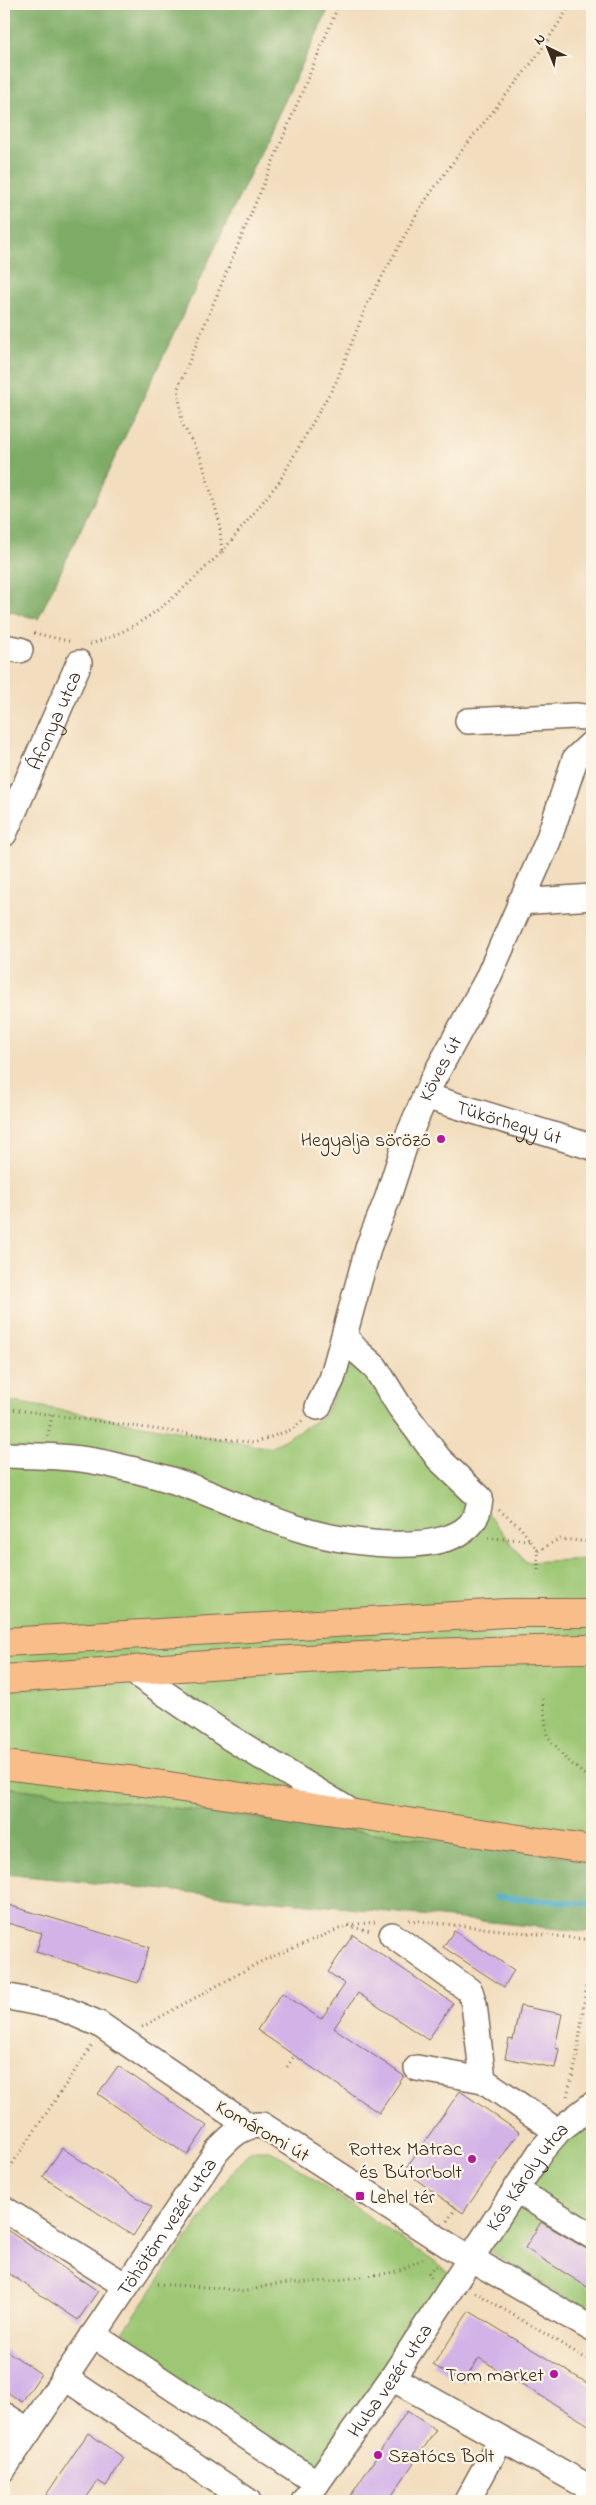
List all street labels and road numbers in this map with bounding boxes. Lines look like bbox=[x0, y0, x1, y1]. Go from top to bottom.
street label: Áfonya utca bbox=[22, 667, 91, 776]
street label: Köves út bbox=[413, 1031, 471, 1107]
street label: Tükörhegy út bbox=[452, 1094, 565, 1154]
street label: Komáromi út bbox=[209, 2093, 315, 2171]
street label: Kós Károly utca bbox=[480, 2116, 575, 2238]
street label: Töhötöm vezér utca bbox=[111, 2153, 226, 2303]
street label: Huba vezér utca bbox=[342, 2318, 441, 2445]

